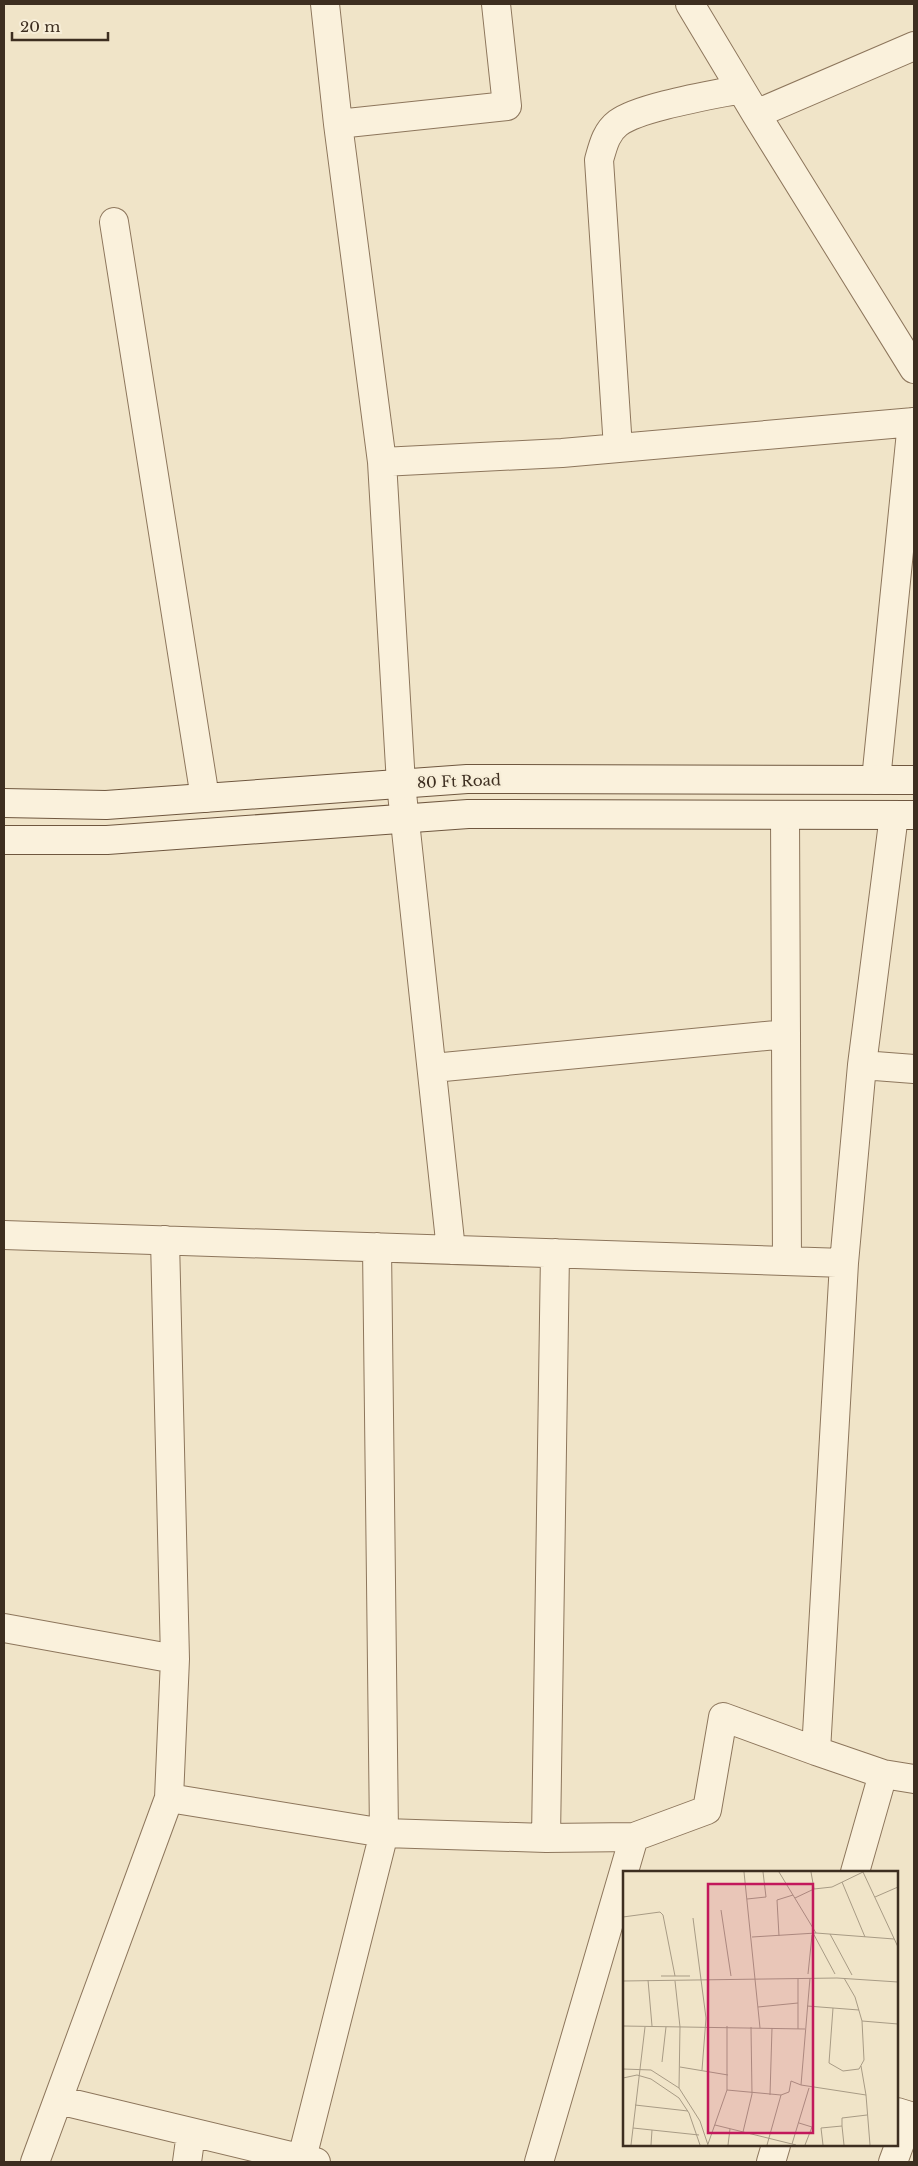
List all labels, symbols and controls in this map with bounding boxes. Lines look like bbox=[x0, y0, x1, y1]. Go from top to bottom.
scale bar bbox=[12, 10, 109, 42]
text: 20 m bbox=[20, 17, 60, 36]
street label: 80 Ft Road bbox=[417, 770, 501, 792]
inset map bbox=[623, 1871, 898, 2146]

